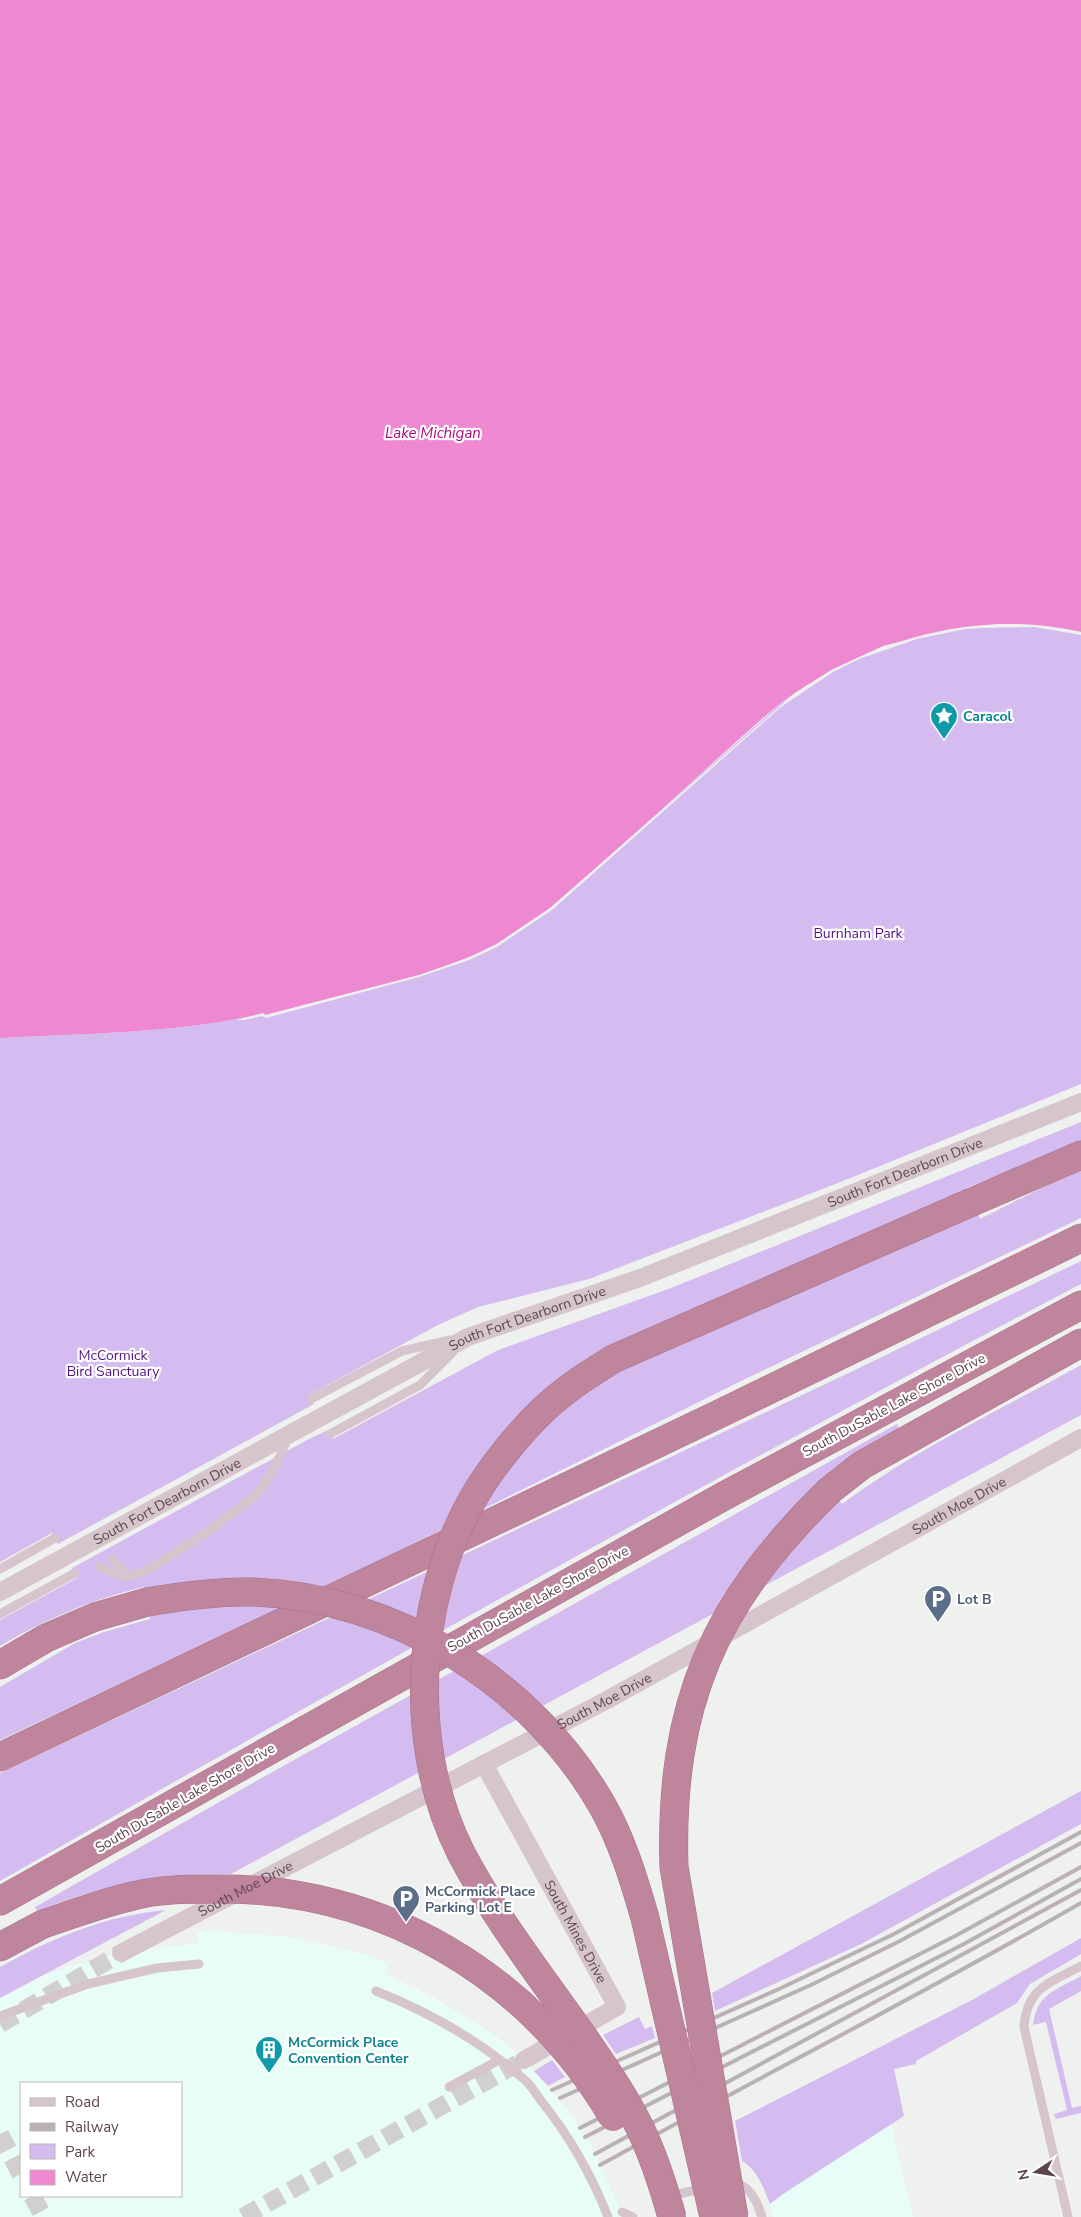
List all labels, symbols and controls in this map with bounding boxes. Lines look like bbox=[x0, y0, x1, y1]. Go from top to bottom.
water label: Lake Michigan bbox=[385, 423, 481, 443]
place icon: Caracol bbox=[929, 701, 959, 740]
place label: Caracol bbox=[963, 707, 1013, 726]
park label: Burnham Park bbox=[813, 924, 904, 943]
street label: South Fort Dearborn Drive bbox=[824, 1133, 985, 1212]
street label: South Fort Dearborn Drive bbox=[445, 1281, 608, 1355]
park label: McCormick Bird Sanctuary bbox=[67, 1346, 160, 1381]
street label: South DuSable Lake Shore Drive bbox=[799, 1349, 989, 1461]
street label: South Fort Dearborn Drive bbox=[89, 1453, 244, 1549]
street label: South Moe Drive bbox=[908, 1472, 1009, 1539]
street label: South DuSable Lake Shore Drive bbox=[444, 1541, 632, 1657]
parking icon: Lot B bbox=[923, 1584, 953, 1623]
place label: Lot B bbox=[957, 1590, 992, 1609]
street label: South Moe Drive bbox=[554, 1668, 655, 1734]
street label: South DuSable Lake Shore Drive bbox=[92, 1739, 278, 1857]
street label: South Moe Drive bbox=[194, 1856, 296, 1921]
street label: South Mines Drive bbox=[540, 1877, 612, 1987]
place label: McCormick Place Parking Lot E bbox=[425, 1882, 536, 1917]
parking icon: McCormick Place Parking Lot E bbox=[391, 1884, 421, 1923]
place label: McCormick Place Convention Center bbox=[288, 2033, 409, 2068]
building icon: McCormick Place Convention Center bbox=[254, 2035, 284, 2074]
legend bbox=[20, 2082, 182, 2197]
text: Road bbox=[65, 2092, 100, 2112]
text: Railway bbox=[65, 2117, 119, 2137]
text: Park bbox=[65, 2142, 95, 2162]
north arrow bbox=[1011, 2147, 1061, 2197]
text: Water bbox=[65, 2167, 108, 2187]
text: N bbox=[1013, 2167, 1034, 2182]

